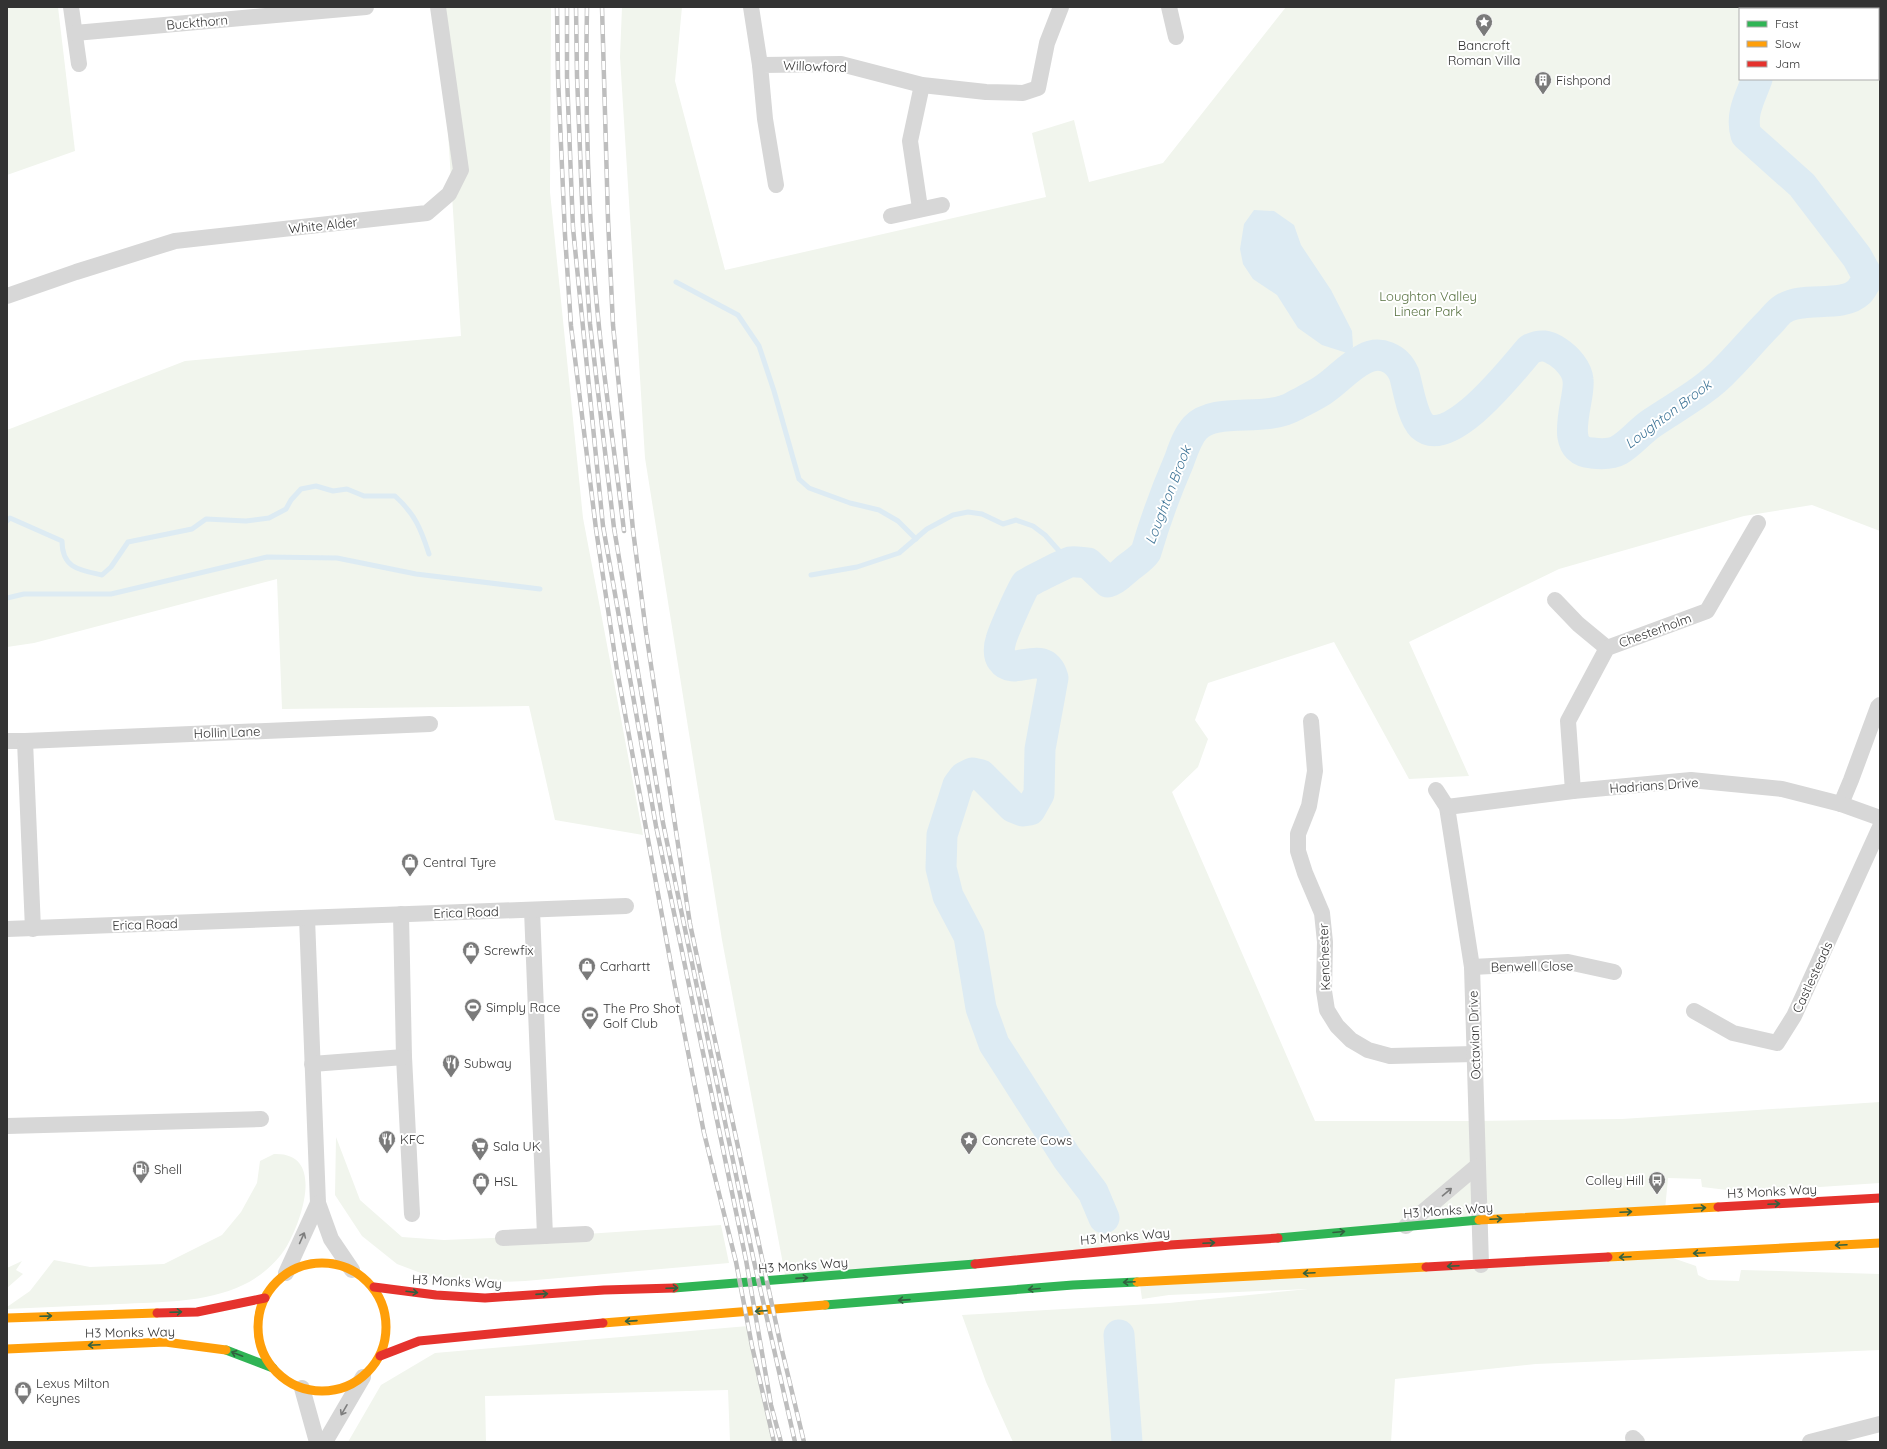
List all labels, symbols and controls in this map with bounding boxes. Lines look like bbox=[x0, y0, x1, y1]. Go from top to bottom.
legend bbox=[1739, 8, 1879, 80]
street label: Buckthorn bbox=[166, 11, 228, 33]
place icon: Bancroft Roman Villa bbox=[1474, 12, 1494, 37]
text: Fast bbox=[1775, 16, 1799, 31]
text: Slow bbox=[1775, 36, 1801, 51]
place label: Bancroft Roman Villa bbox=[1448, 37, 1520, 68]
text: Jam bbox=[1775, 56, 1800, 71]
street label: Willowford bbox=[783, 57, 847, 75]
building icon: Fishpond bbox=[1533, 70, 1553, 95]
place label: Fishpond bbox=[1556, 72, 1611, 88]
street label: White Alder bbox=[288, 213, 358, 237]
park label: Loughton Valley Linear Park bbox=[1379, 288, 1477, 319]
water label: Loughton Brook bbox=[1621, 375, 1716, 453]
water label: Loughton Brook bbox=[1141, 442, 1196, 547]
street label: Chesterholm bbox=[1617, 609, 1693, 651]
street label: Hollin Lane bbox=[193, 723, 261, 741]
street label: Hadrians Drive bbox=[1609, 774, 1699, 796]
shop icon: Central Tyre bbox=[400, 852, 420, 877]
place label: Central Tyre bbox=[423, 854, 496, 870]
street label: Erica Road bbox=[433, 903, 499, 921]
street label: Erica Road bbox=[112, 915, 178, 933]
street label: Kenchester bbox=[1315, 923, 1333, 991]
street label: Castlesteads bbox=[1789, 939, 1835, 1015]
shop icon: Screwfix bbox=[461, 940, 481, 965]
place label: Screwfix bbox=[484, 942, 534, 958]
shop icon: Carhartt bbox=[577, 956, 597, 981]
street label: Benwell Close bbox=[1491, 957, 1573, 975]
place label: Carhartt bbox=[600, 958, 650, 974]
street label: Octavian Drive bbox=[1464, 990, 1484, 1080]
sports icon: Simply Race bbox=[463, 997, 483, 1022]
place label: Simply Race bbox=[486, 999, 560, 1015]
place label: The Pro Shot Golf Club bbox=[603, 1000, 680, 1031]
sports icon: The Pro Shot Golf Club bbox=[580, 1005, 600, 1030]
restaurant icon: Subway bbox=[441, 1053, 461, 1078]
place label: Subway bbox=[464, 1055, 512, 1071]
restaurant icon: KFC bbox=[377, 1129, 397, 1154]
place icon: Concrete Cows bbox=[959, 1130, 979, 1155]
place label: KFC bbox=[400, 1131, 425, 1147]
place label: Concrete Cows bbox=[982, 1132, 1072, 1148]
supermarket icon: Sala UK bbox=[470, 1136, 490, 1161]
place label: Sala UK bbox=[493, 1138, 541, 1154]
fuel station icon: Shell bbox=[131, 1159, 151, 1184]
place label: Shell bbox=[154, 1161, 182, 1177]
bus stop icon: Colley Hill bbox=[1647, 1170, 1667, 1195]
shop icon: HSL bbox=[471, 1171, 491, 1196]
place label: Colley Hill bbox=[1585, 1172, 1644, 1188]
place label: HSL bbox=[494, 1173, 518, 1189]
street label: H3 Monks Way bbox=[1727, 1181, 1817, 1201]
one-way arrow bbox=[1441, 1187, 1452, 1196]
street label: H3 Monks Way bbox=[1403, 1199, 1493, 1221]
one-way arrow bbox=[1767, 1200, 1780, 1207]
one-way arrow bbox=[1693, 1204, 1706, 1211]
one-way arrow bbox=[1619, 1208, 1632, 1215]
one-way arrow bbox=[1489, 1216, 1502, 1223]
street label: H3 Monks Way bbox=[1079, 1224, 1171, 1248]
one-way arrow bbox=[1332, 1229, 1345, 1236]
one-way arrow bbox=[299, 1232, 306, 1244]
one-way arrow bbox=[1202, 1239, 1215, 1246]
one-way arrow bbox=[1835, 1242, 1848, 1249]
one-way arrow bbox=[1693, 1249, 1706, 1257]
one-way arrow bbox=[1619, 1253, 1632, 1261]
street label: H3 Monks Way bbox=[758, 1254, 848, 1276]
one-way arrow bbox=[1447, 1263, 1460, 1270]
one-way arrow bbox=[1303, 1269, 1316, 1277]
street label: H3 Monks Way bbox=[412, 1271, 502, 1291]
one-way arrow bbox=[795, 1275, 808, 1282]
one-way arrow bbox=[1123, 1279, 1136, 1286]
one-way arrow bbox=[665, 1284, 678, 1292]
one-way arrow bbox=[1028, 1285, 1041, 1293]
one-way arrow bbox=[406, 1288, 419, 1296]
one-way arrow bbox=[535, 1291, 548, 1298]
one-way arrow bbox=[898, 1296, 911, 1303]
one-way arrow bbox=[755, 1307, 768, 1314]
one-way arrow bbox=[169, 1309, 182, 1316]
one-way arrow bbox=[39, 1313, 52, 1320]
one-way arrow bbox=[625, 1317, 638, 1325]
street label: H3 Monks Way bbox=[85, 1323, 175, 1341]
one-way arrow bbox=[88, 1341, 101, 1349]
one-way arrow bbox=[231, 1350, 243, 1358]
place label: Lexus Milton Keynes bbox=[36, 1375, 110, 1406]
shop icon: Lexus Milton Keynes bbox=[13, 1380, 33, 1405]
one-way arrow bbox=[339, 1404, 347, 1416]

